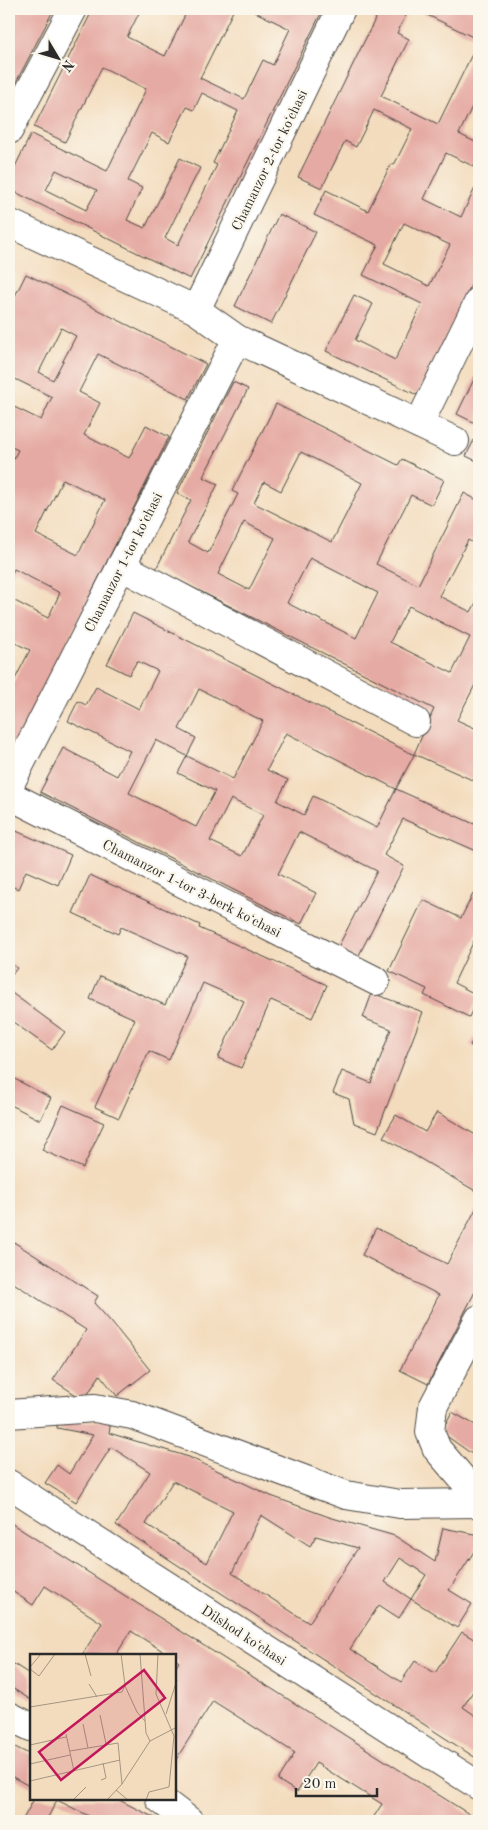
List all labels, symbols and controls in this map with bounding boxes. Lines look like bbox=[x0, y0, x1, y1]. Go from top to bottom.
north arrow bbox=[32, 32, 82, 82]
text: N bbox=[58, 57, 76, 74]
street label: Chamanzor 2-tor koʻchasi bbox=[229, 87, 310, 233]
street label: Chamanzor 1-tor koʻchasi bbox=[82, 490, 165, 635]
street label: Chamanzor 1-tor 3-berk koʻchasi bbox=[100, 837, 284, 940]
street label: Dilshod koʻchasi bbox=[199, 1602, 289, 1668]
inset map bbox=[30, 1654, 176, 1800]
scale bar bbox=[296, 1765, 377, 1797]
text: 20 m bbox=[303, 1777, 337, 1792]

